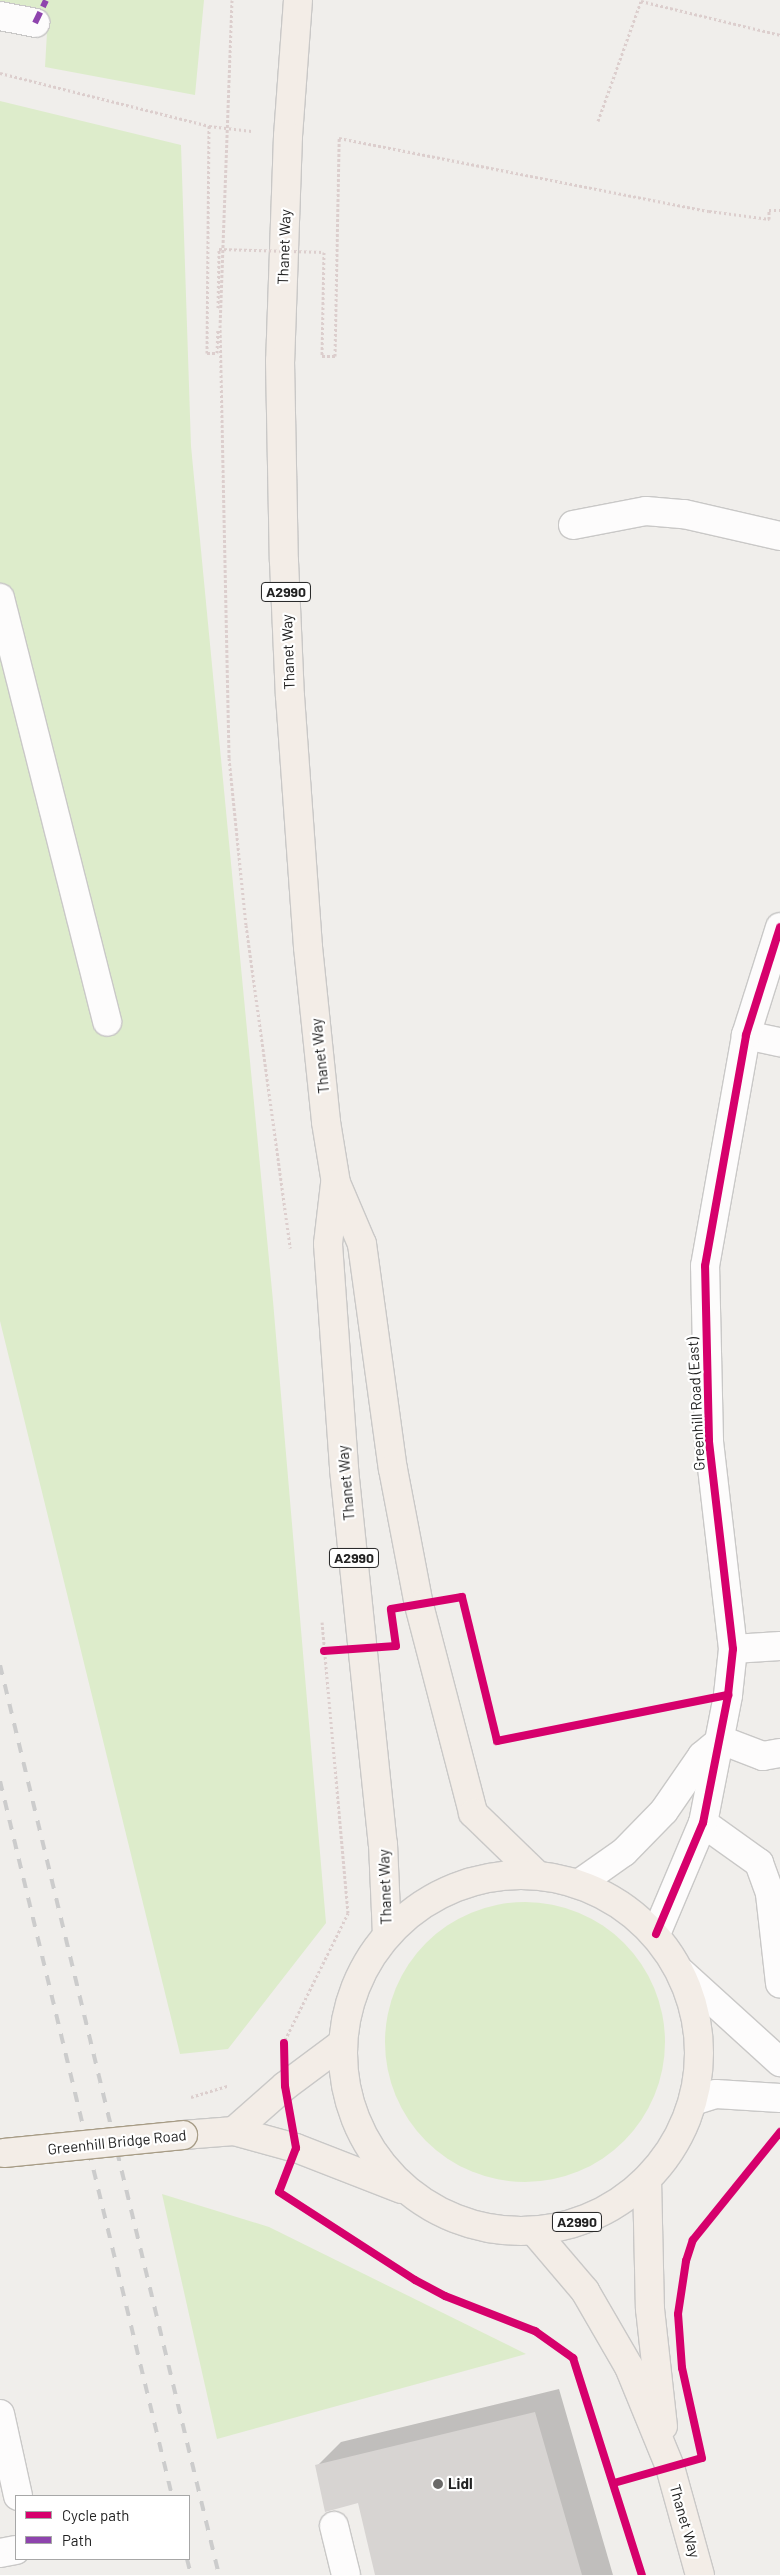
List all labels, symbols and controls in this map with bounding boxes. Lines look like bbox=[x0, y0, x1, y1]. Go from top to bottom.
street label: Thanet Way bbox=[274, 209, 294, 285]
road number: A2990 bbox=[260, 580, 312, 604]
street label: Thanet Way bbox=[278, 614, 298, 690]
street label: Thanet Way bbox=[307, 1017, 333, 1095]
street label: Greenhill Road (East) bbox=[684, 1337, 708, 1471]
street label: Thanet Way bbox=[334, 1445, 358, 1521]
road number: A2990 bbox=[328, 1546, 380, 1570]
street label: Thanet Way bbox=[375, 1849, 395, 1925]
street label: Greenhill Bridge Road bbox=[47, 2126, 187, 2158]
road number: A2990 bbox=[551, 2210, 603, 2234]
place label: Lidl bbox=[448, 2475, 473, 2493]
marker: Lidl bbox=[432, 2478, 444, 2490]
street label: Thanet Way bbox=[666, 2482, 704, 2560]
legend bbox=[15, 2495, 190, 2560]
text: Cycle path bbox=[62, 2506, 129, 2524]
text: Path bbox=[62, 2531, 92, 2549]

